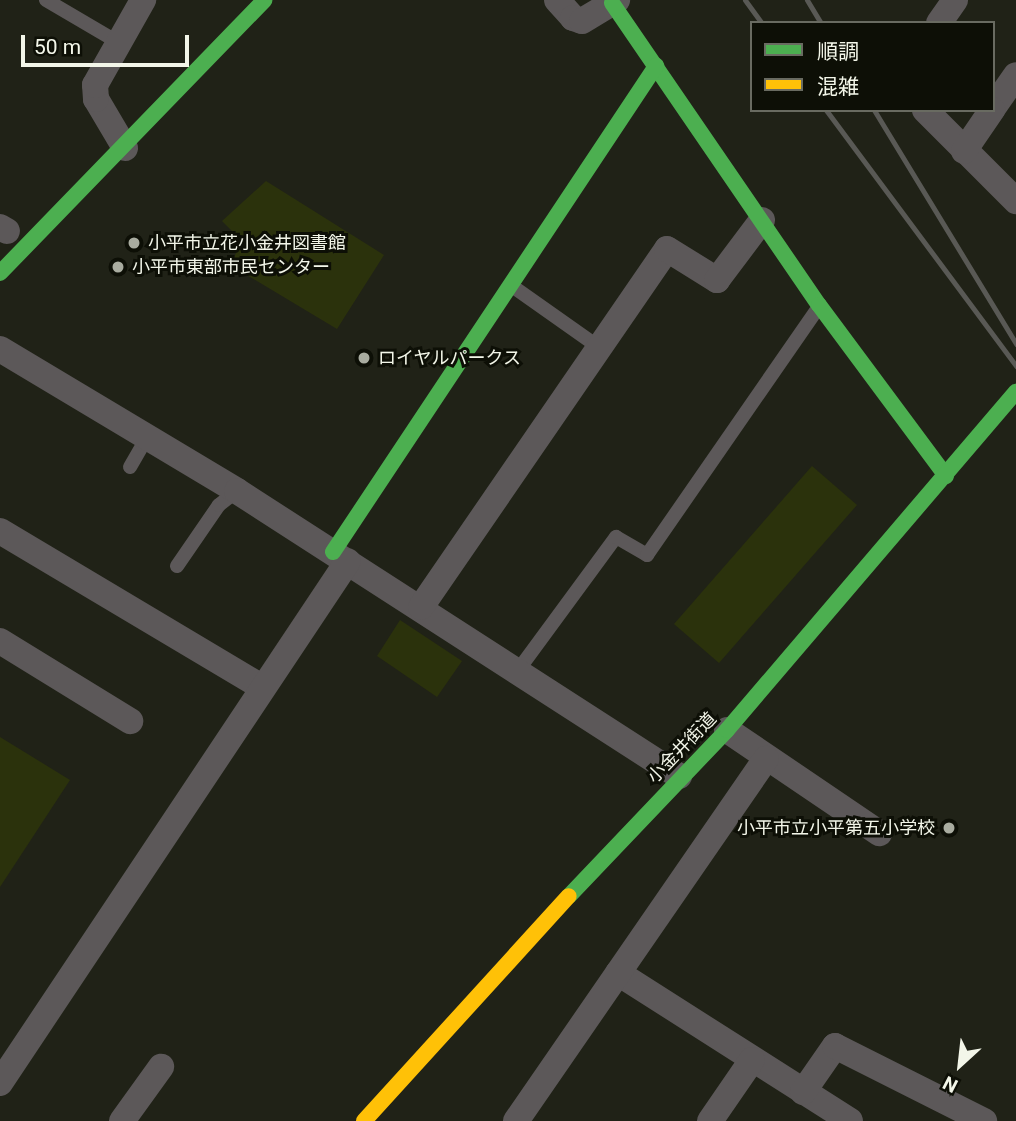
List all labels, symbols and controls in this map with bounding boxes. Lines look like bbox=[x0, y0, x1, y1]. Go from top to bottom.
scale bar bbox=[24, 21, 192, 65]
legend bbox=[750, 21, 995, 112]
text: 50 m bbox=[34, 35, 81, 59]
text: 順調 bbox=[817, 40, 859, 64]
text: 混雑 bbox=[817, 75, 859, 99]
place label: 小平市立花小金井図書館 bbox=[148, 232, 346, 254]
marker: 小平市立花小金井図書館 bbox=[126, 235, 142, 251]
place label: 小平市東部市民センター bbox=[132, 256, 330, 278]
marker: 小平市東部市民センター bbox=[110, 259, 126, 275]
place label: ロイヤルパークス bbox=[378, 347, 522, 369]
marker: ロイヤルパークス bbox=[356, 350, 372, 366]
street label: 小金井街道 bbox=[643, 708, 721, 788]
place label: 小平市立小平第五小学校 bbox=[737, 817, 935, 839]
marker: 小平市立小平第五小学校 bbox=[941, 820, 957, 836]
north arrow bbox=[925, 1030, 995, 1100]
text: N bbox=[939, 1071, 961, 1097]

